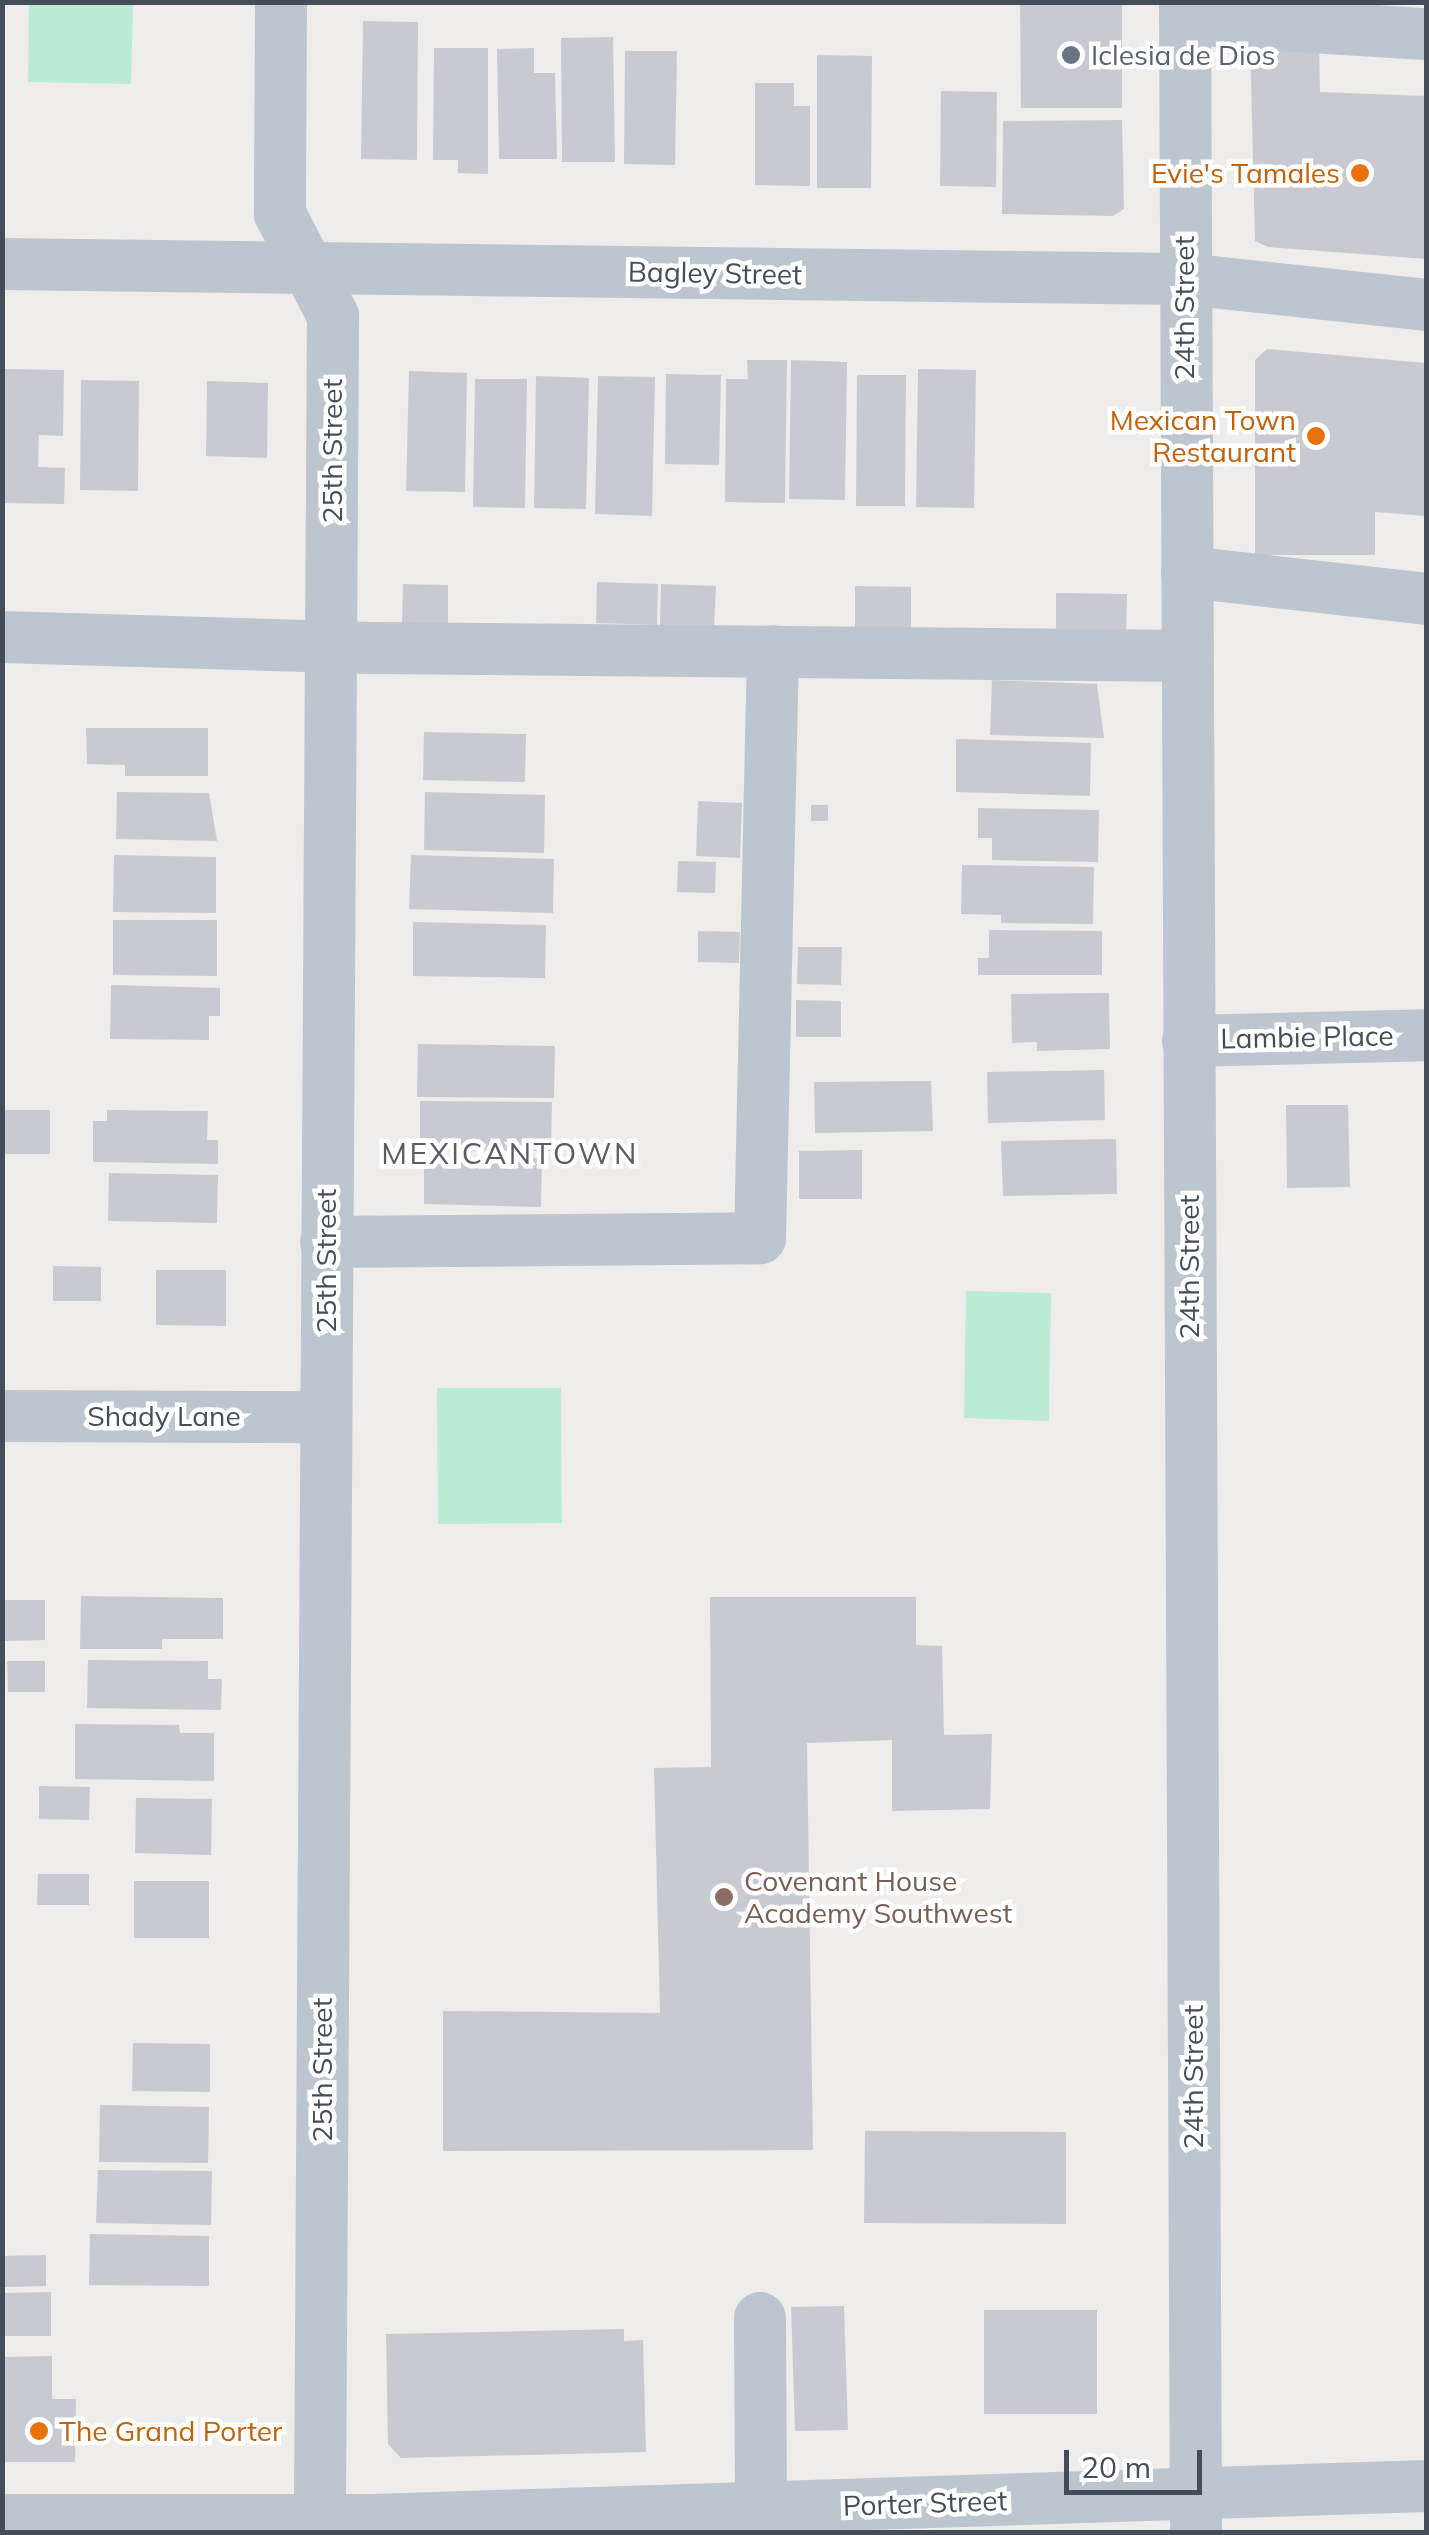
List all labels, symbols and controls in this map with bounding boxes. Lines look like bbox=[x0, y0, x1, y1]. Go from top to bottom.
place label: Iclesia de Dios bbox=[1091, 38, 1275, 72]
marker: Iclesia de Dios bbox=[1060, 44, 1082, 66]
place label: Evie's Tamales bbox=[1151, 156, 1340, 190]
marker: Evie's Tamales bbox=[1349, 162, 1371, 184]
street label: 24th Street bbox=[1167, 236, 1201, 380]
street label: Bagley Street bbox=[628, 255, 802, 291]
street label: 25th Street bbox=[315, 379, 349, 523]
place label: Mexican Town Restaurant bbox=[1110, 403, 1296, 469]
marker: Mexican Town Restaurant bbox=[1305, 425, 1327, 447]
street label: Lambie Place bbox=[1220, 1019, 1394, 1055]
district label: MEXICANTOWN bbox=[381, 1135, 639, 1171]
street label: 25th Street bbox=[309, 1189, 343, 1333]
street label: 24th Street bbox=[1172, 1195, 1206, 1339]
street label: Shady Lane bbox=[87, 1399, 241, 1433]
place label: Covenant House Academy Southwest bbox=[744, 1864, 1012, 1930]
marker: Covenant House Academy Southwest bbox=[713, 1886, 735, 1908]
street label: 25th Street bbox=[305, 1998, 339, 2142]
street label: 24th Street bbox=[1176, 2005, 1210, 2149]
place label: The Grand Porter bbox=[59, 2414, 282, 2448]
marker: The Grand Porter bbox=[28, 2420, 50, 2442]
scale bar bbox=[1069, 2430, 1206, 2492]
text: 20 m bbox=[1081, 2448, 1151, 2486]
street label: Porter Street bbox=[842, 2483, 1008, 2523]

